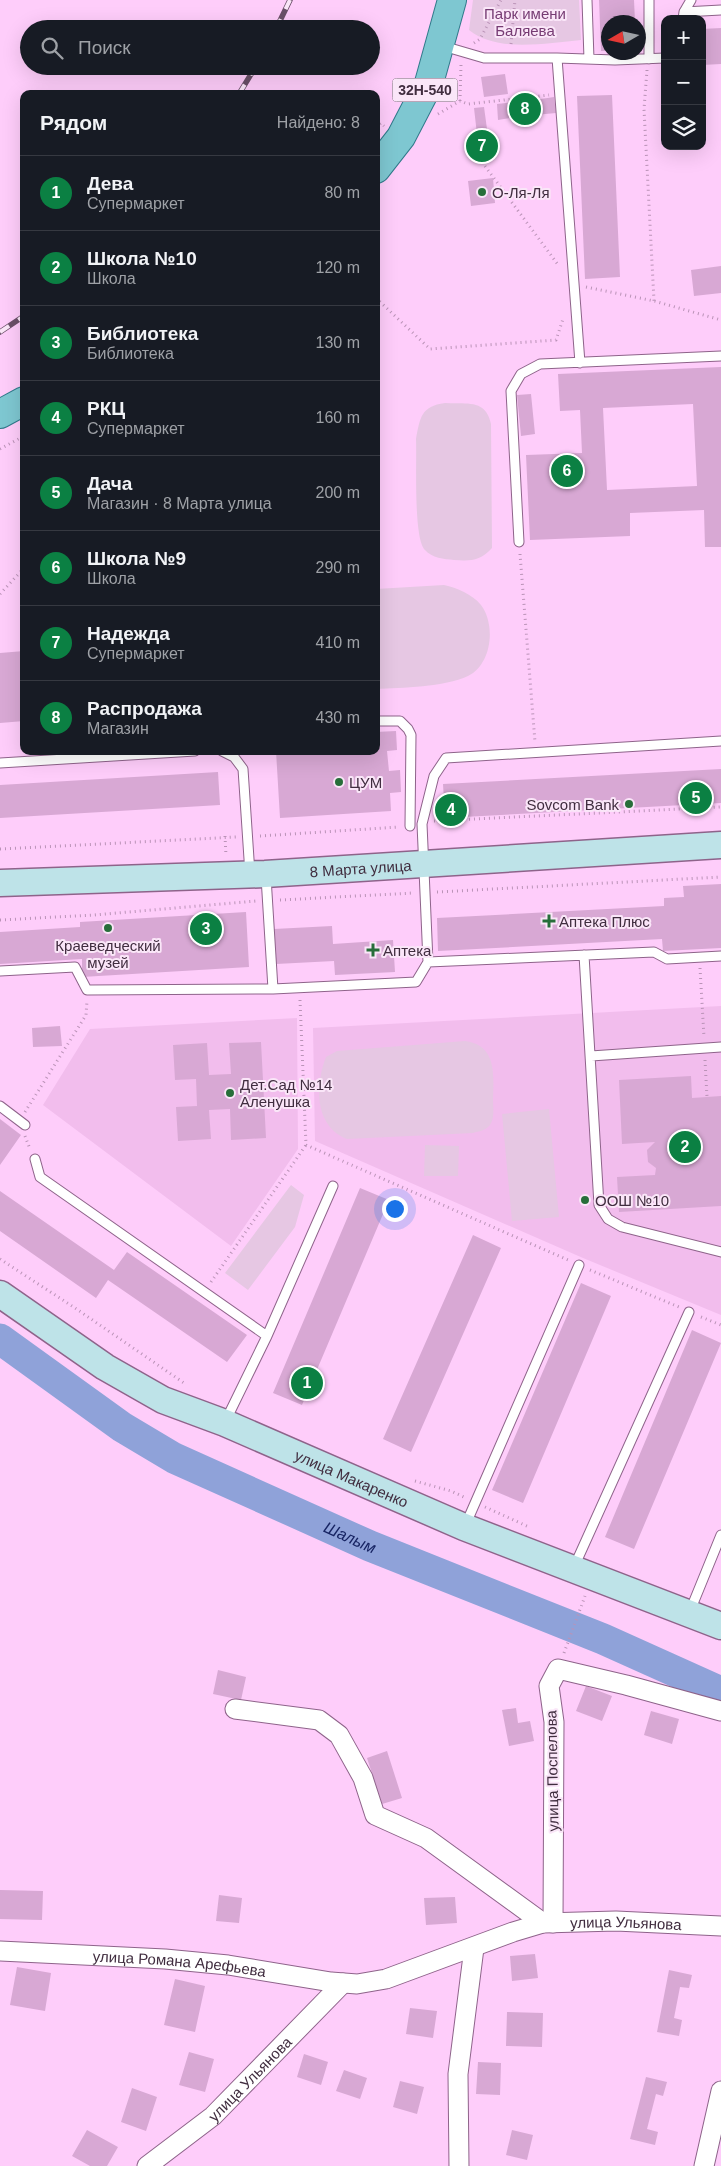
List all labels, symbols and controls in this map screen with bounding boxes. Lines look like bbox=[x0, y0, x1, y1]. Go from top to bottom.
park label: Парк имени Баляева bbox=[484, 5, 566, 39]
north arrow bbox=[601, 15, 646, 60]
map controls bbox=[661, 15, 706, 150]
button: + bbox=[661, 15, 706, 60]
search box bbox=[20, 20, 380, 75]
icon: search bbox=[38, 34, 66, 62]
text: Поиск bbox=[78, 37, 131, 58]
button: − bbox=[661, 60, 706, 105]
road number: 32Н-540 bbox=[392, 78, 458, 102]
pin: 8 bbox=[509, 90, 541, 128]
button: layers bbox=[661, 105, 706, 150]
text: Рядом bbox=[40, 111, 107, 134]
text: Найдено: 8 bbox=[277, 114, 360, 131]
pin: 7 bbox=[466, 127, 498, 165]
text: Дева bbox=[87, 173, 133, 194]
text: 1 bbox=[52, 184, 60, 201]
text: 80 m bbox=[324, 184, 360, 201]
place label: О-Ля-Ля bbox=[492, 184, 550, 201]
marker: О-Ля-Ля bbox=[476, 186, 488, 198]
text: Супермаркет bbox=[87, 195, 185, 212]
text: Школа №10 bbox=[87, 248, 197, 269]
text: 2 bbox=[52, 259, 60, 276]
text: 120 m bbox=[316, 259, 360, 276]
text: Школа bbox=[87, 270, 136, 287]
text: Библиотека bbox=[87, 323, 198, 344]
text: 3 bbox=[52, 334, 60, 351]
text: 130 m bbox=[316, 334, 360, 351]
text: Библиотека bbox=[87, 345, 174, 362]
text: РКЦ bbox=[87, 398, 125, 419]
text: 4 bbox=[52, 409, 60, 426]
text: 160 m bbox=[316, 409, 360, 426]
text: Супермаркет bbox=[87, 420, 185, 437]
pin: 6 bbox=[551, 452, 583, 490]
text: Дача bbox=[87, 473, 132, 494]
text: 5 bbox=[52, 484, 60, 501]
text: 200 m bbox=[316, 484, 360, 501]
text: Магазин · 8 Марта улица bbox=[87, 495, 272, 512]
text: Школа №9 bbox=[87, 548, 186, 569]
text: 6 bbox=[52, 559, 60, 576]
text: 290 m bbox=[316, 559, 360, 576]
text: Школа bbox=[87, 570, 136, 587]
text: Надежда bbox=[87, 623, 170, 644]
text: 7 bbox=[52, 634, 60, 651]
text: 410 m bbox=[316, 634, 360, 651]
text: Супермаркет bbox=[87, 645, 185, 662]
text: Распродажа bbox=[87, 698, 202, 719]
text: 8 bbox=[52, 709, 60, 726]
text: 430 m bbox=[316, 709, 360, 726]
text: Магазин bbox=[87, 720, 149, 737]
place label: ЦУМ bbox=[349, 774, 382, 791]
marker: ЦУМ bbox=[333, 776, 345, 788]
pin: 5 bbox=[680, 779, 712, 817]
pin: 4 bbox=[435, 791, 467, 829]
place label: Sovcom Bank bbox=[526, 796, 619, 813]
marker: Sovcom Bank bbox=[623, 798, 635, 810]
street label: 8 Марта улица bbox=[309, 856, 413, 880]
pin: 3 bbox=[190, 910, 222, 948]
place label: Аптека Плюс bbox=[559, 913, 650, 930]
marker: Аптека Плюс bbox=[543, 915, 555, 927]
marker: Краеведческий музей bbox=[102, 922, 114, 934]
place label: Краеведческий музей bbox=[55, 937, 161, 971]
place label: Аптека bbox=[383, 942, 432, 959]
marker: Аптека bbox=[367, 944, 379, 956]
place label: Дет.Сад №14 Аленушка bbox=[240, 1076, 332, 1110]
marker: Дет.Сад №14 Аленушка bbox=[224, 1087, 236, 1099]
pin: 2 bbox=[669, 1128, 701, 1166]
place label: ООШ №10 bbox=[595, 1192, 669, 1209]
marker: ООШ №10 bbox=[579, 1194, 591, 1206]
your location bbox=[382, 1196, 408, 1222]
pin: 1 bbox=[291, 1364, 323, 1402]
street label: улица Макаренко bbox=[293, 1446, 411, 1510]
water label: Шалым bbox=[321, 1518, 379, 1556]
street label: улица Поспелова bbox=[542, 1710, 562, 1832]
street label: улица Ульянова bbox=[570, 1912, 683, 1933]
street label: улица Романа Арефьева bbox=[92, 1947, 268, 1980]
street label: улица Ульянова bbox=[204, 2032, 295, 2124]

